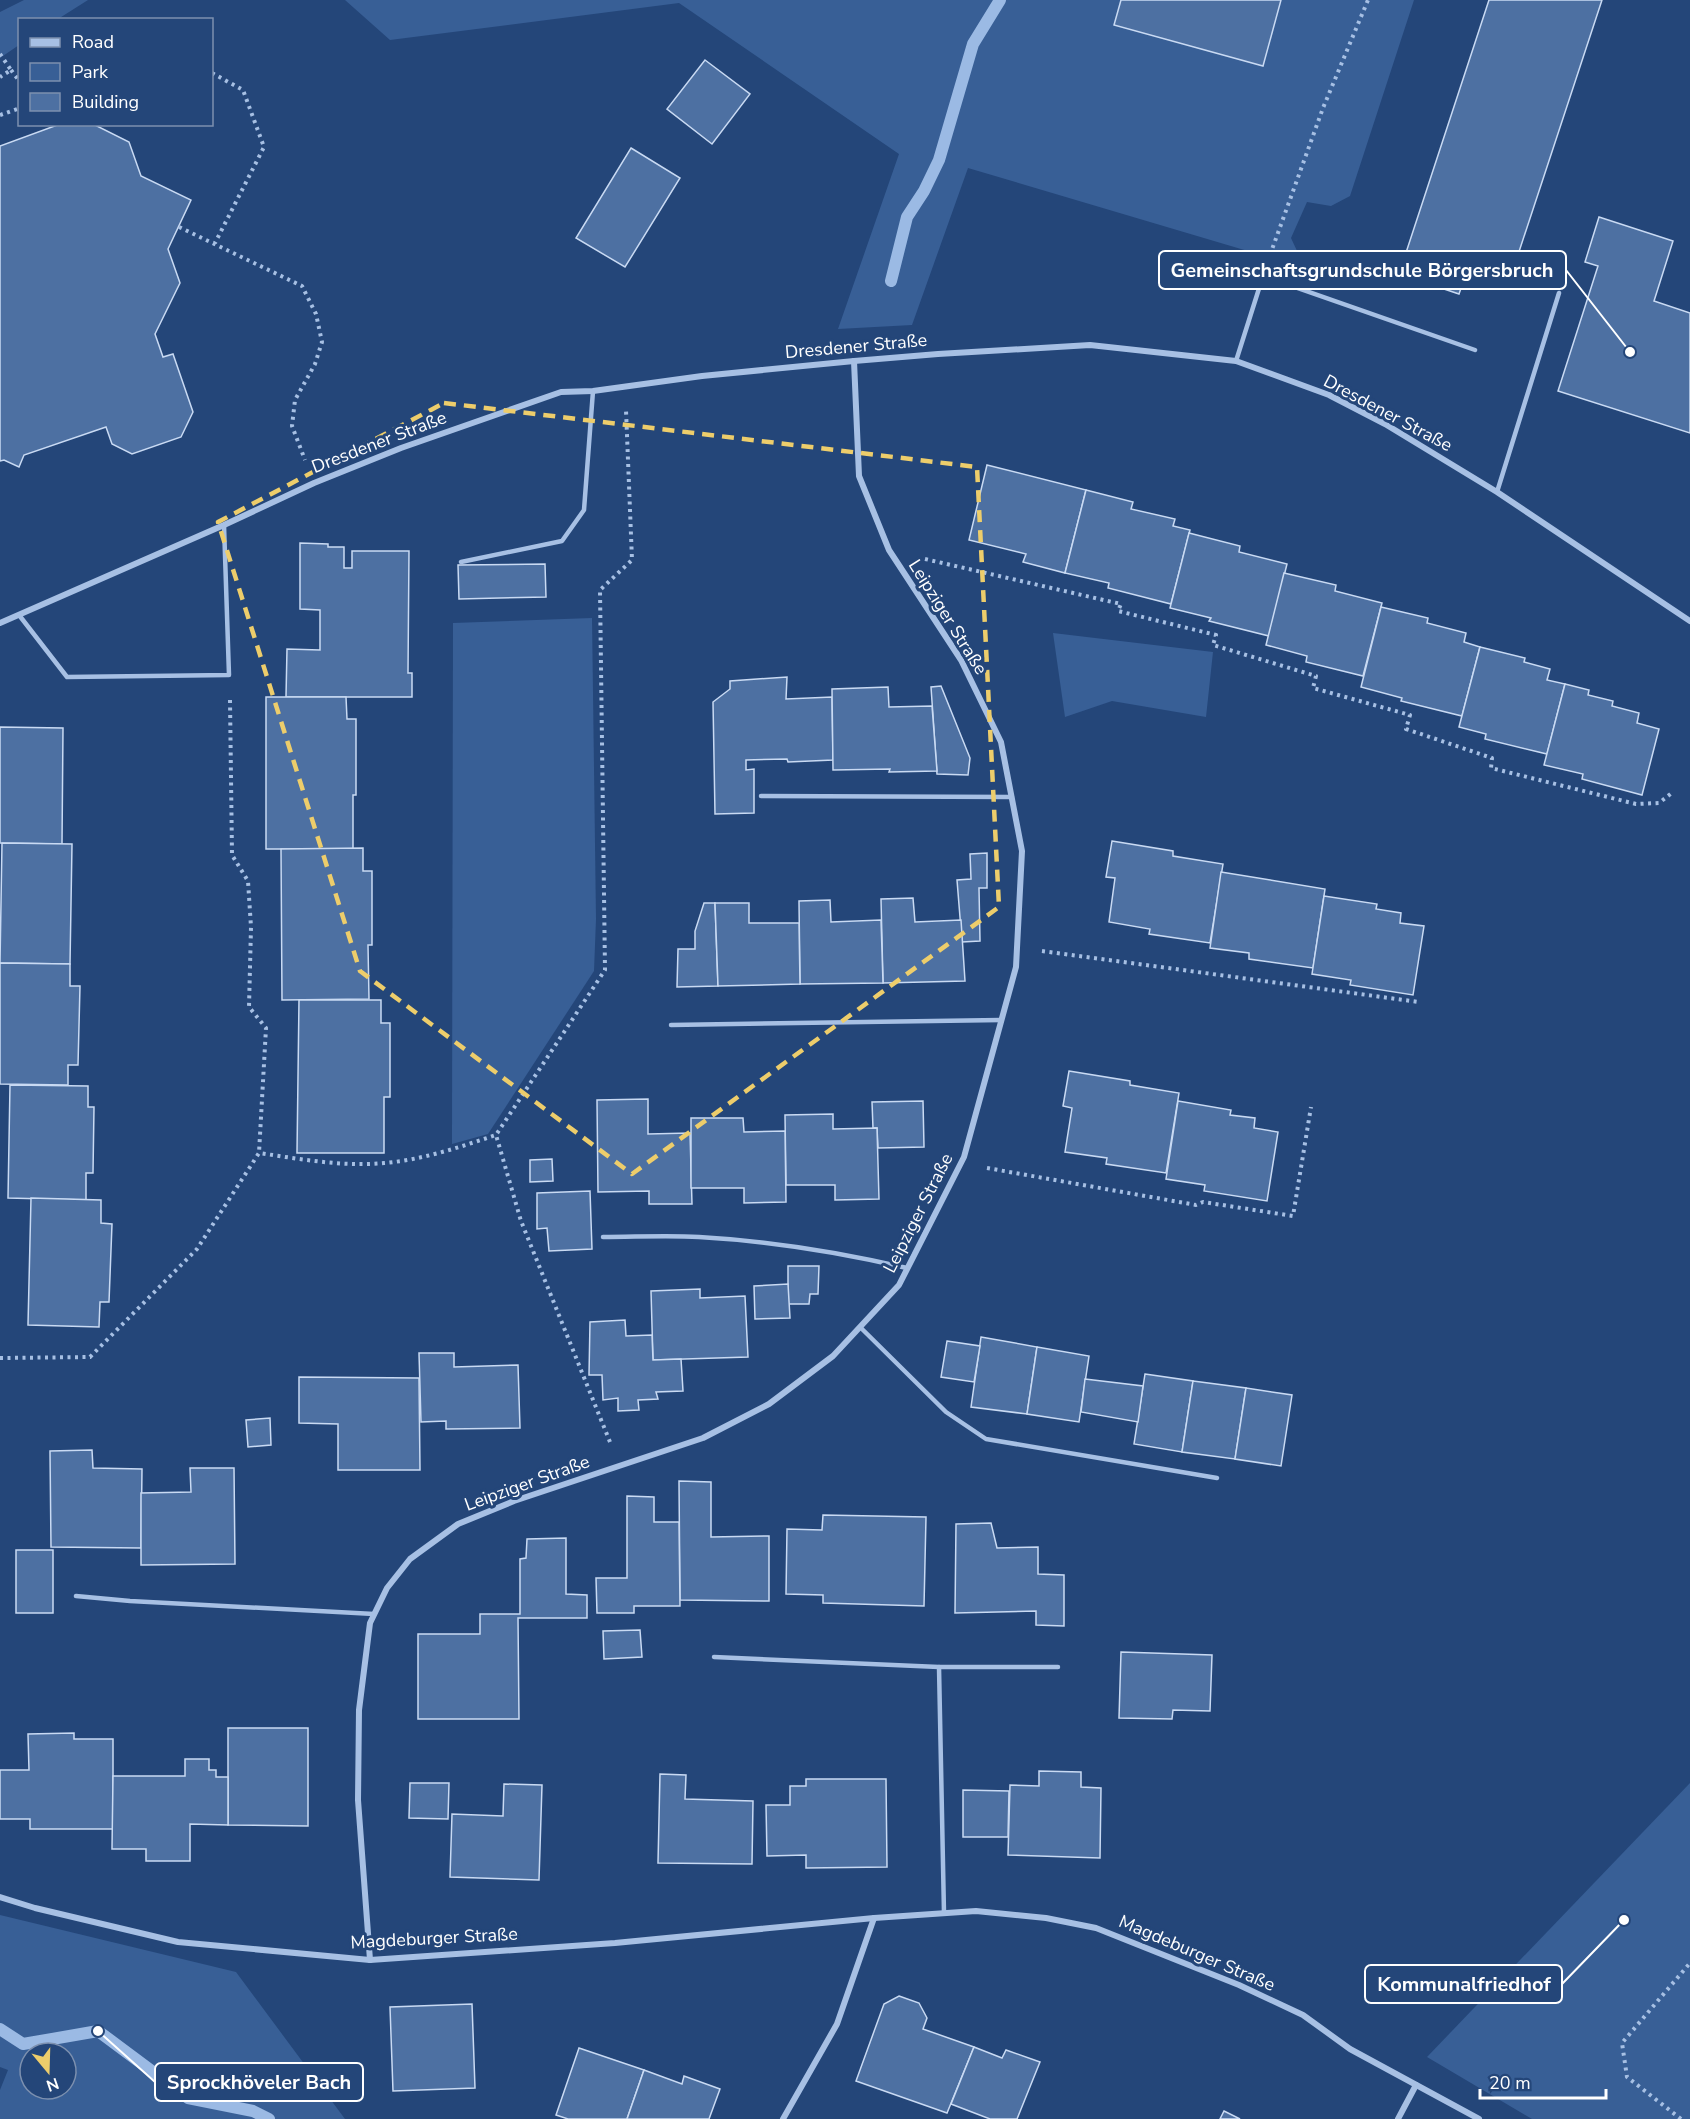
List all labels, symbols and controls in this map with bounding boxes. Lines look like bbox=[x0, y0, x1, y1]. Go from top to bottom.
legend bbox=[18, 18, 213, 126]
text: Road bbox=[72, 30, 114, 54]
text: Park bbox=[72, 60, 109, 84]
text: Building bbox=[72, 90, 139, 114]
callout: Gemeinschaftsgrundschule Börgersbruch bbox=[1159, 251, 1566, 289]
text: Gemeinschaftsgrundschule Börgersbruch bbox=[1171, 257, 1553, 284]
street label: Dresdener Straße bbox=[784, 328, 928, 364]
street label: Dresdener Straße bbox=[1319, 369, 1457, 457]
street label: Dresdener Straße bbox=[308, 405, 450, 479]
street label: Leipziger Straße bbox=[903, 555, 993, 679]
street label: Leipziger Straße bbox=[877, 1149, 959, 1277]
street label: Leipziger Straße bbox=[461, 1449, 593, 1517]
street label: Magdeburger Straße bbox=[1115, 1909, 1279, 1997]
street label: Magdeburger Straße bbox=[350, 1922, 518, 1954]
callout: Kommunalfriedhof bbox=[1365, 1965, 1562, 2003]
text: Kommunalfriedhof bbox=[1377, 1971, 1551, 1998]
north arrow bbox=[18, 2041, 78, 2101]
scale bar bbox=[1480, 2062, 1606, 2100]
callout: Sprockhöveler Bach bbox=[155, 2063, 363, 2101]
text: Sprockhöveler Bach bbox=[167, 2069, 351, 2096]
text: 20 m bbox=[1489, 2071, 1531, 2095]
text: N bbox=[43, 2072, 62, 2097]

